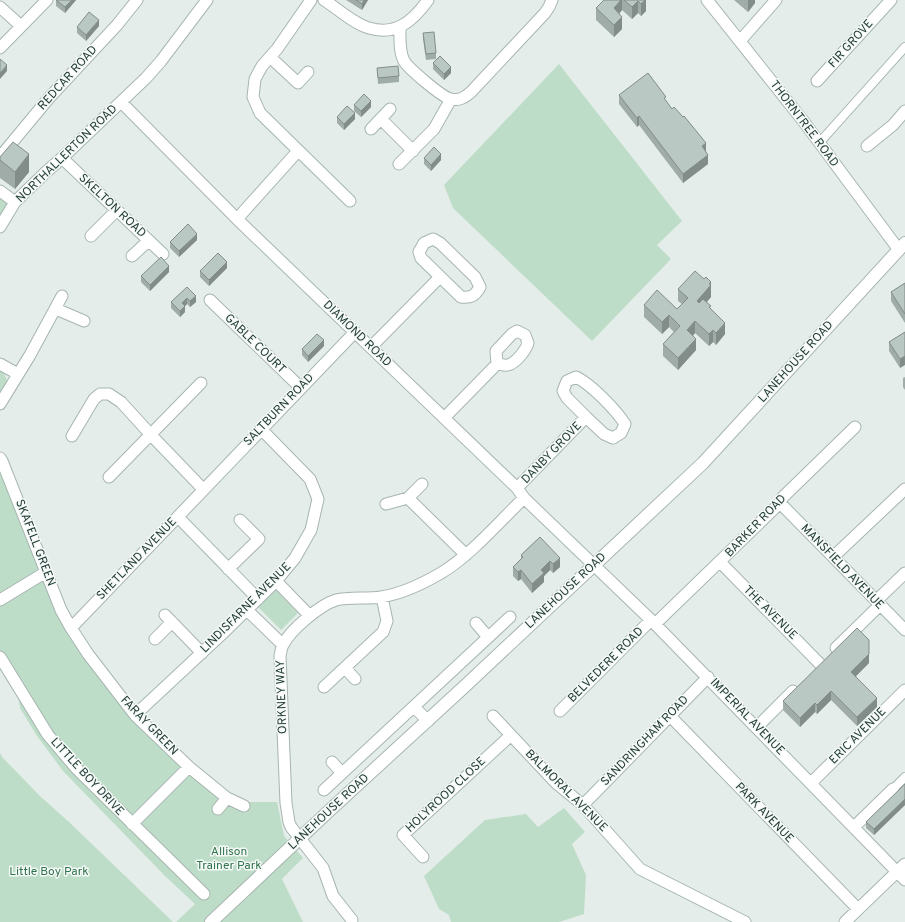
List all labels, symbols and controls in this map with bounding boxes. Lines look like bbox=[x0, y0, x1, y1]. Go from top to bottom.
street label: FIR GROVE bbox=[825, 16, 877, 72]
street label: REDCAR ROAD bbox=[35, 42, 101, 114]
street label: THORNTREE ROAD bbox=[766, 77, 842, 171]
street label: NORTHALLERTON ROAD bbox=[13, 101, 121, 207]
street label: SKELTON ROAD bbox=[75, 171, 149, 241]
street label: DIAMOND ROAD bbox=[319, 297, 395, 371]
street label: GABLE COURT bbox=[221, 311, 289, 377]
street label: LANEHOUSE ROAD bbox=[755, 318, 837, 406]
street label: SALTBURN ROAD bbox=[240, 370, 318, 450]
street label: DANBY GROVE bbox=[518, 419, 586, 487]
street label: BARKER ROAD bbox=[722, 491, 790, 561]
street label: SKAFELL GREEN bbox=[11, 497, 59, 589]
street label: SHETLAND AVENUE bbox=[93, 514, 181, 604]
street label: MANSFIELD AVENUE bbox=[797, 521, 887, 613]
street label: LANEHOUSE ROAD bbox=[522, 549, 610, 633]
street label: LINDISFARNE AVENUE bbox=[197, 559, 295, 657]
street label: THE AVENUE bbox=[739, 582, 801, 644]
street label: BELVEDERE ROAD bbox=[565, 624, 647, 706]
street label: ORKNEY WAY bbox=[273, 659, 291, 734]
street label: IMPERIAL AVENUE bbox=[706, 675, 788, 759]
street label: SANDRINGHAM ROAD bbox=[597, 692, 693, 790]
street label: FARAY GREEN bbox=[117, 693, 181, 759]
street label: ERIC AVENUE bbox=[826, 704, 890, 768]
street label: LITTLE BOY DRIVE bbox=[47, 735, 127, 819]
street label: BALMORAL AVENUE bbox=[521, 746, 611, 836]
street label: HOLYROOD CLOSE bbox=[402, 754, 490, 836]
street label: LANEHOUSE ROAD bbox=[285, 770, 373, 854]
street label: PARK AVENUE bbox=[731, 779, 797, 847]
park label: Allison Trainer Park bbox=[196, 844, 262, 874]
park label: Little Boy Park bbox=[9, 864, 89, 880]

